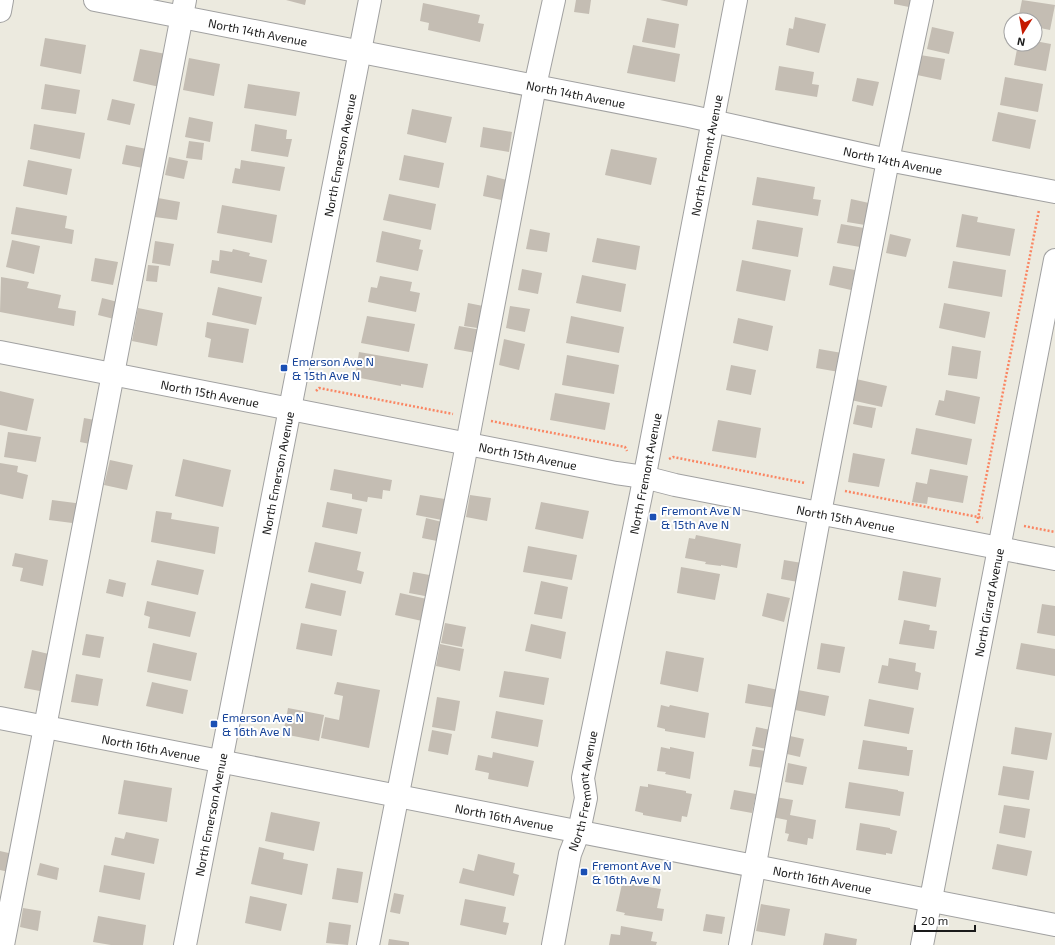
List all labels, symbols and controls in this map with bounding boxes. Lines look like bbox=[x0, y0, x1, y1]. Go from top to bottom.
north arrow bbox=[1003, 12, 1043, 52]
street label: North 14th Avenue bbox=[207, 15, 309, 48]
text: N bbox=[1016, 35, 1026, 49]
street label: North 14th Avenue bbox=[525, 77, 627, 110]
street label: North Emerson Avenue bbox=[321, 92, 359, 218]
street label: North Fremont Avenue bbox=[688, 93, 725, 217]
street label: North 14th Avenue bbox=[842, 143, 944, 177]
place label: Emerson Ave N & 15th Ave N bbox=[292, 354, 374, 382]
marker: Emerson Ave N & 15th Ave N bbox=[279, 363, 289, 373]
street label: North 15th Avenue bbox=[160, 377, 260, 410]
street label: North Emerson Avenue bbox=[258, 410, 296, 536]
street label: North Fremont Avenue bbox=[626, 412, 664, 535]
street label: North 15th Avenue bbox=[478, 439, 578, 472]
street label: North 15th Avenue bbox=[795, 502, 896, 535]
place label: Fremont Ave N & 15th Ave N bbox=[661, 503, 741, 531]
marker: Fremont Ave N & 15th Ave N bbox=[648, 512, 658, 522]
street label: North Girard Avenue bbox=[971, 547, 1006, 658]
place label: Emerson Ave N & 16th Ave N bbox=[222, 710, 304, 738]
marker: Emerson Ave N & 16th Ave N bbox=[209, 719, 219, 729]
street label: North Fremont Avenue bbox=[565, 729, 600, 853]
street label: North 16th Avenue bbox=[101, 731, 202, 764]
street label: North Emerson Avenue bbox=[192, 752, 229, 877]
street label: North 16th Avenue bbox=[454, 800, 555, 833]
place label: Fremont Ave N & 16th Ave N bbox=[592, 858, 672, 886]
street label: North 16th Avenue bbox=[772, 863, 873, 896]
marker: Fremont Ave N & 16th Ave N bbox=[579, 867, 589, 877]
scale bar bbox=[915, 907, 975, 933]
text: 20 m bbox=[921, 913, 948, 927]

